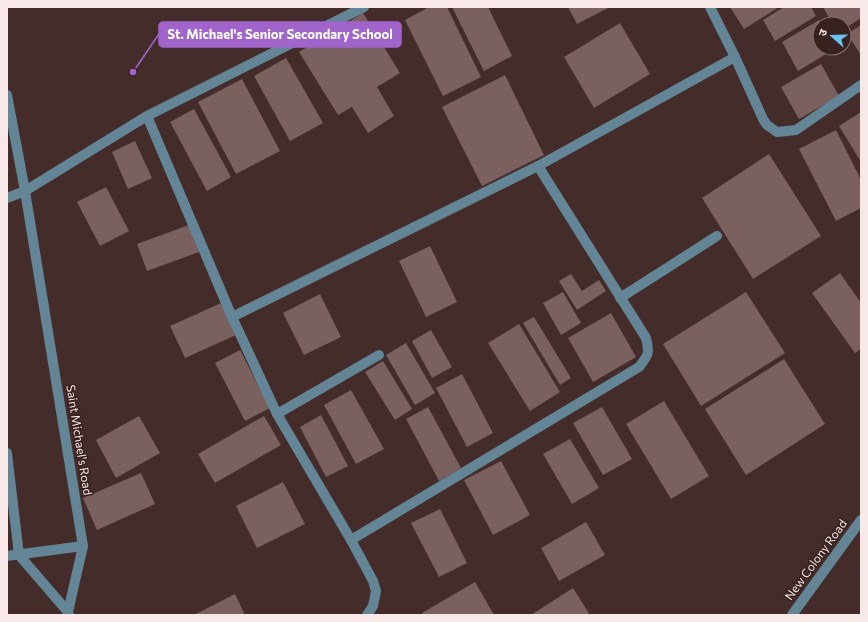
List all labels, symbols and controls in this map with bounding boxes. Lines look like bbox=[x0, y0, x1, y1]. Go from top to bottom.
north arrow bbox=[812, 16, 852, 56]
callout: St. Michael's Senior Secondary School bbox=[159, 22, 401, 47]
text: St. Michael's Senior Secondary School bbox=[167, 26, 393, 42]
text: उ bbox=[815, 27, 830, 38]
street label: Saint Michael's Road bbox=[64, 384, 96, 496]
street label: New Colony Road bbox=[781, 516, 849, 602]

